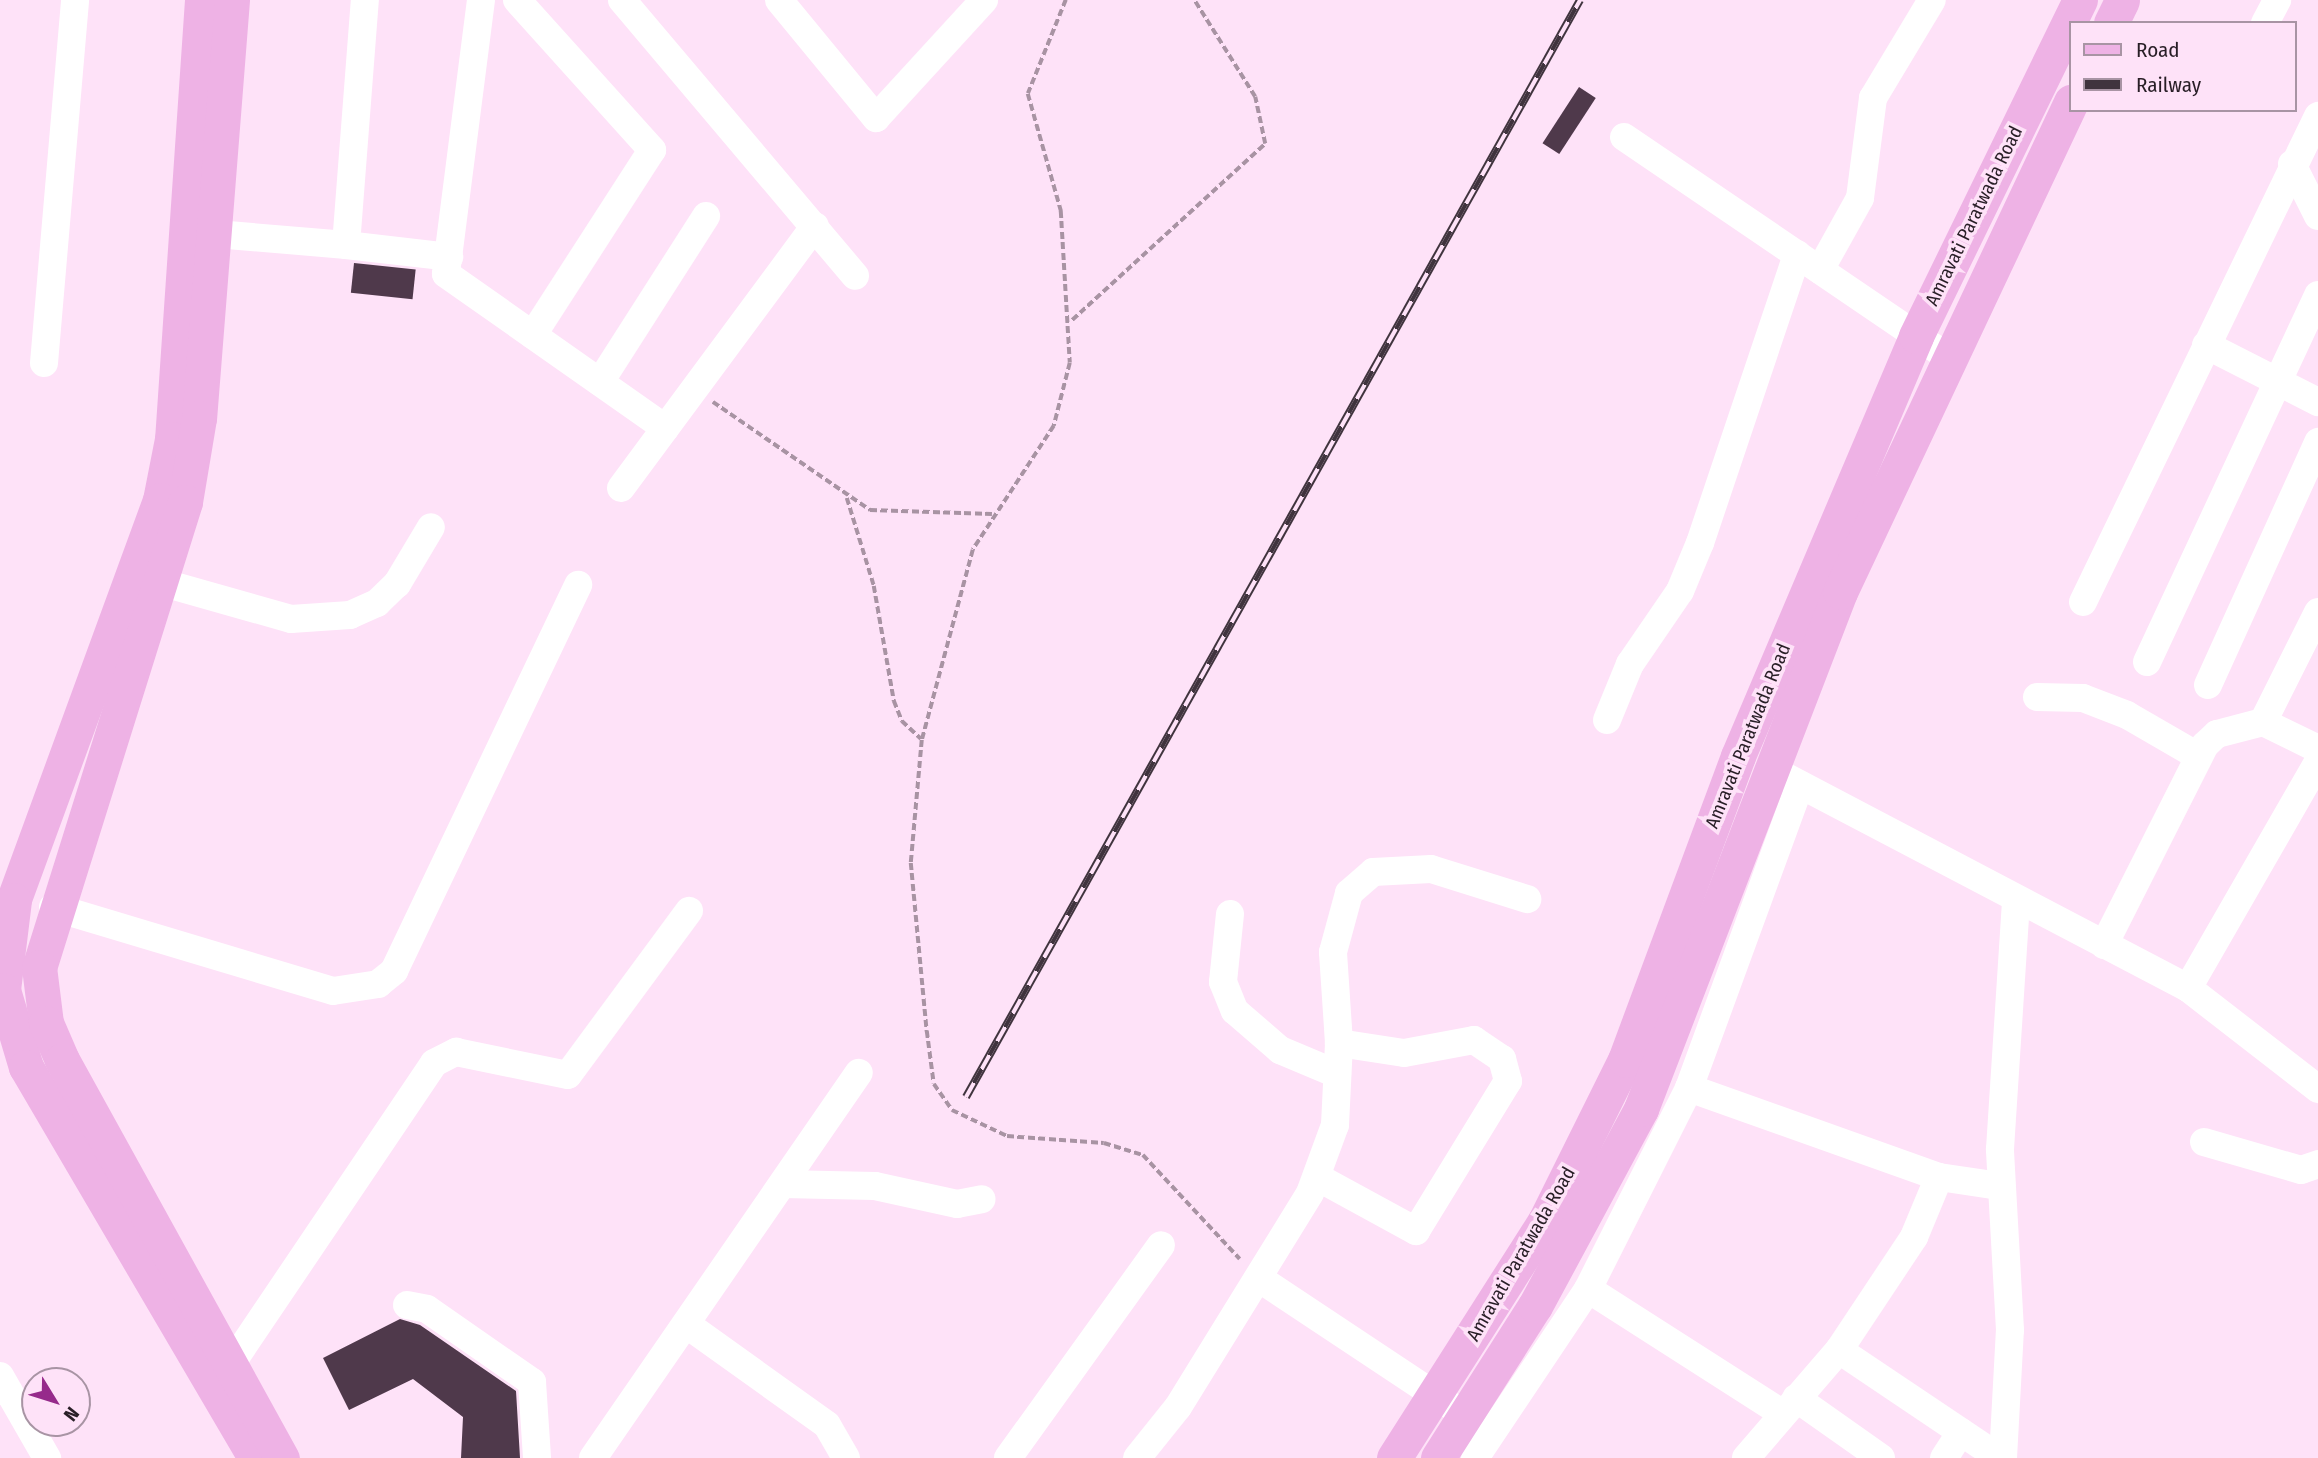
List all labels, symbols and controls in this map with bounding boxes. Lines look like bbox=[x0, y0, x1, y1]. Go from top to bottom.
legend bbox=[2070, 21, 2297, 112]
text: Road bbox=[2136, 37, 2180, 63]
text: Railway bbox=[2136, 72, 2201, 98]
street label: Amravati Paratwada Road bbox=[1921, 122, 2027, 310]
street label: Amravati Paratwada Road bbox=[1700, 640, 1796, 832]
street label: Amravati Paratwada Road bbox=[1462, 1163, 1580, 1345]
north arrow bbox=[21, 1367, 91, 1437]
text: N bbox=[59, 1402, 84, 1426]

